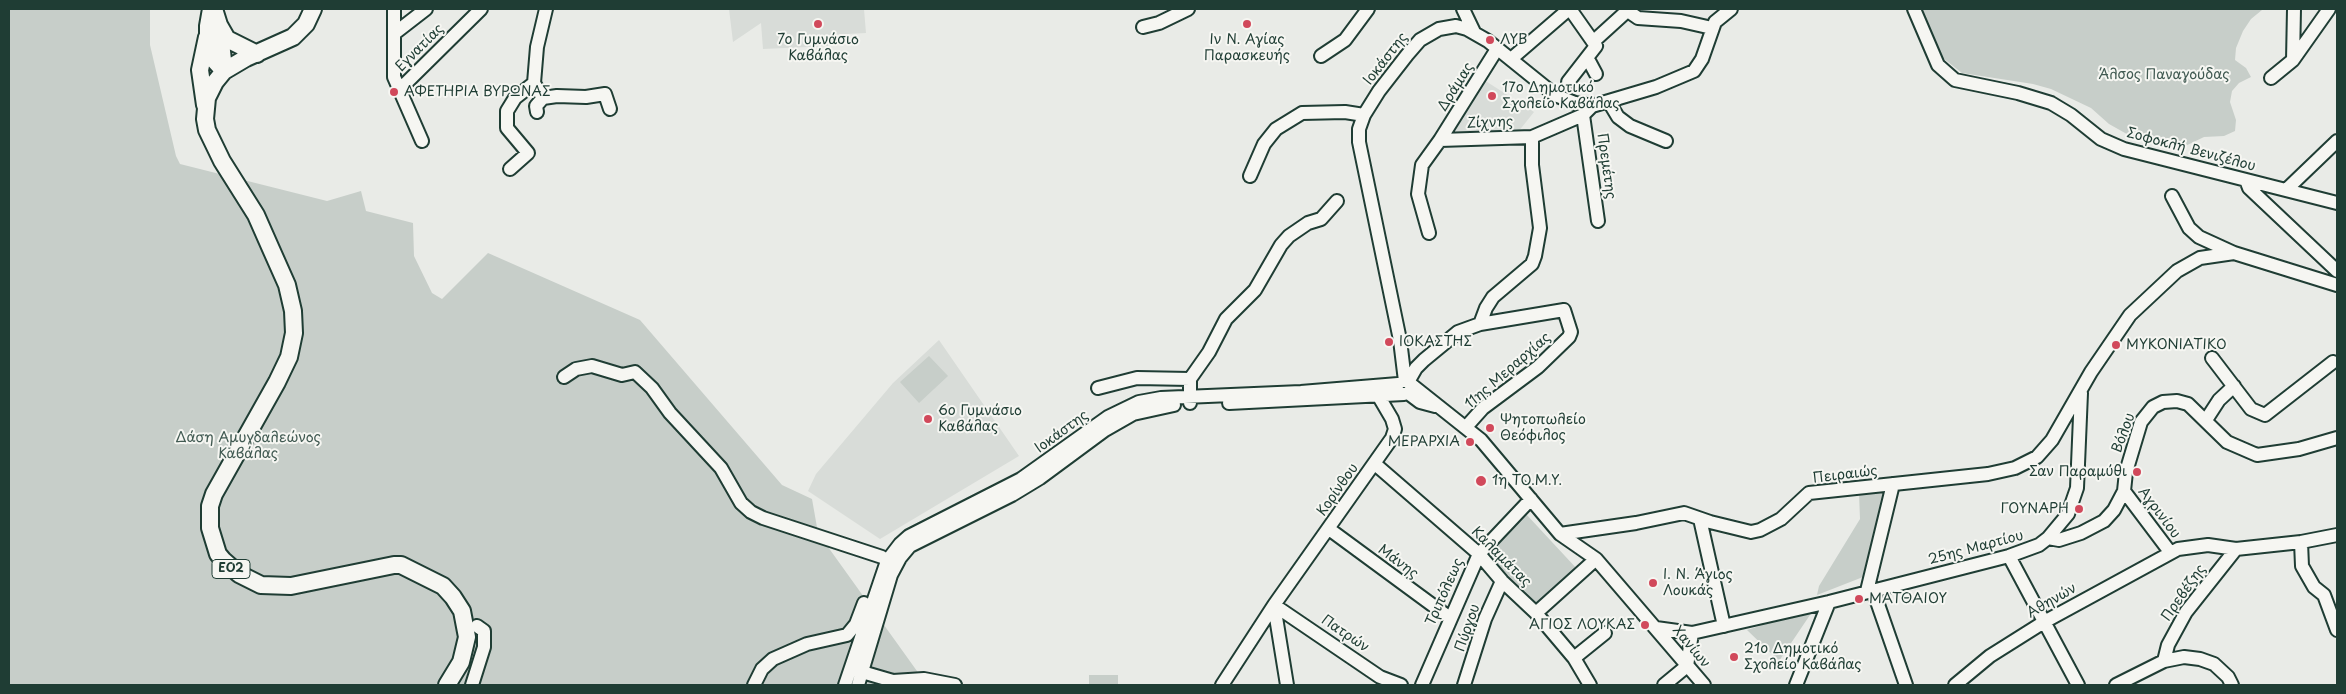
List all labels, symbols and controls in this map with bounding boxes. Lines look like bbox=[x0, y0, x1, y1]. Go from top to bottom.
marker: 7ο Γυμνάσιο Καβάλας bbox=[812, 18, 824, 30]
marker: Ιν Ν. Αγίας Παρασκευής bbox=[1241, 18, 1253, 30]
street label: Εγνατίας bbox=[393, 21, 447, 75]
street label: Ιοκάστης bbox=[1360, 30, 1412, 88]
place label: 7ο Γυμνάσιο Καβάλας bbox=[777, 32, 859, 64]
place label: Ιν Ν. Αγίας Παρασκευής bbox=[1204, 32, 1290, 64]
place label: ΛΥΒ bbox=[1500, 32, 1527, 48]
marker: ΛΥΒ bbox=[1484, 34, 1496, 46]
street label: Δράμας bbox=[1435, 60, 1477, 114]
park label: Άλσος Παναγούδας bbox=[2099, 67, 2229, 83]
place label: 17ο Δημοτικό Σχολείο Καβάλας bbox=[1502, 80, 1620, 112]
place label: ΑΦΕΤΗΡΙΑ ΒΥΡΩΝΑΣ bbox=[404, 84, 551, 100]
marker: ΑΦΕΤΗΡΙΑ ΒΥΡΩΝΑΣ bbox=[388, 86, 400, 98]
marker: 17ο Δημοτικό Σχολείο Καβάλας bbox=[1486, 90, 1498, 102]
street label: Ζίχνης bbox=[1467, 114, 1513, 132]
street label: Σοφοκλή Βενιζέλου bbox=[2125, 125, 2257, 175]
street label: Πρεμέτης bbox=[1593, 132, 1619, 200]
street label: 11ης Μεραρχίας bbox=[1462, 329, 1554, 413]
place label: ΙΟΚΑΣΤΗΣ bbox=[1399, 334, 1472, 350]
marker: ΙΟΚΑΣΤΗΣ bbox=[1383, 336, 1395, 348]
place label: ΜΥΚΟΝΙΑΤΙΚΟ bbox=[2126, 337, 2227, 353]
marker: ΜΥΚΟΝΙΑΤΙΚΟ bbox=[2110, 339, 2122, 351]
place label: 6ο Γυμνάσιο Καβάλας bbox=[938, 403, 1022, 436]
street label: Ιοκάστης bbox=[1032, 407, 1092, 457]
street label: Βόλου bbox=[2109, 411, 2139, 455]
place label: Ψητοπωλείο Θεόφιλος bbox=[1500, 412, 1586, 444]
marker: 6ο Γυμνάσιο Καβάλας bbox=[922, 413, 934, 425]
marker: Ψητοπωλείο Θεόφιλος bbox=[1484, 422, 1496, 434]
park label: Δάση Αμυγδαλεώνος Καβάλας bbox=[175, 430, 321, 462]
place label: ΜΕΡΑΡΧΙΑ bbox=[1388, 434, 1460, 450]
marker: ΜΕΡΑΡΧΙΑ bbox=[1464, 436, 1476, 448]
street label: Κορίνθου bbox=[1314, 460, 1362, 520]
street label: Πειραιώς bbox=[1812, 463, 1878, 487]
place label: Σαν Παραμύθι bbox=[2029, 464, 2127, 480]
marker: Σαν Παραμύθι bbox=[2131, 466, 2143, 478]
place label: 1η ΤΟ.Μ.Υ. bbox=[1492, 473, 1562, 489]
marker: 1η ΤΟ.Μ.Υ. bbox=[1474, 474, 1488, 488]
street label: Αγρινίου bbox=[2134, 484, 2184, 542]
place label: ΓΟΥΝΑΡΗ bbox=[2001, 501, 2069, 517]
marker: ΓΟΥΝΑΡΗ bbox=[2073, 503, 2085, 515]
street label: Καλαμάτας bbox=[1468, 524, 1534, 590]
street label: 25ης Μαρτίου bbox=[1927, 527, 2025, 569]
street label: Μάνης bbox=[1375, 541, 1421, 583]
street label: Τριπόλεως bbox=[1423, 556, 1467, 628]
road number: ΕΟ2 bbox=[212, 560, 250, 578]
street label: Πρεβέζης bbox=[2158, 561, 2210, 625]
place label: Ι. Ν. Άγιος Λουκάς bbox=[1663, 567, 1733, 600]
marker: Ι. Ν. Άγιος Λουκάς bbox=[1647, 577, 1659, 589]
street label: Αθηνών bbox=[2024, 580, 2080, 622]
place label: ΜΑΤΘΑΙΟΥ bbox=[1869, 591, 1947, 607]
marker: ΜΑΤΘΑΙΟΥ bbox=[1853, 593, 1865, 605]
street label: Πύργου bbox=[1452, 602, 1484, 654]
street label: Πατρών bbox=[1318, 612, 1372, 656]
place label: ΑΓΙΟΣ ΛΟΥΚΑΣ bbox=[1529, 617, 1635, 633]
marker: ΑΓΙΟΣ ΛΟΥΚΑΣ bbox=[1639, 619, 1651, 631]
street label: Χανίων bbox=[1669, 622, 1713, 672]
place label: 21ο Δημοτικό Σχολείο Καβάλας bbox=[1744, 641, 1862, 674]
marker: 21ο Δημοτικό Σχολείο Καβάλας bbox=[1728, 651, 1740, 663]

